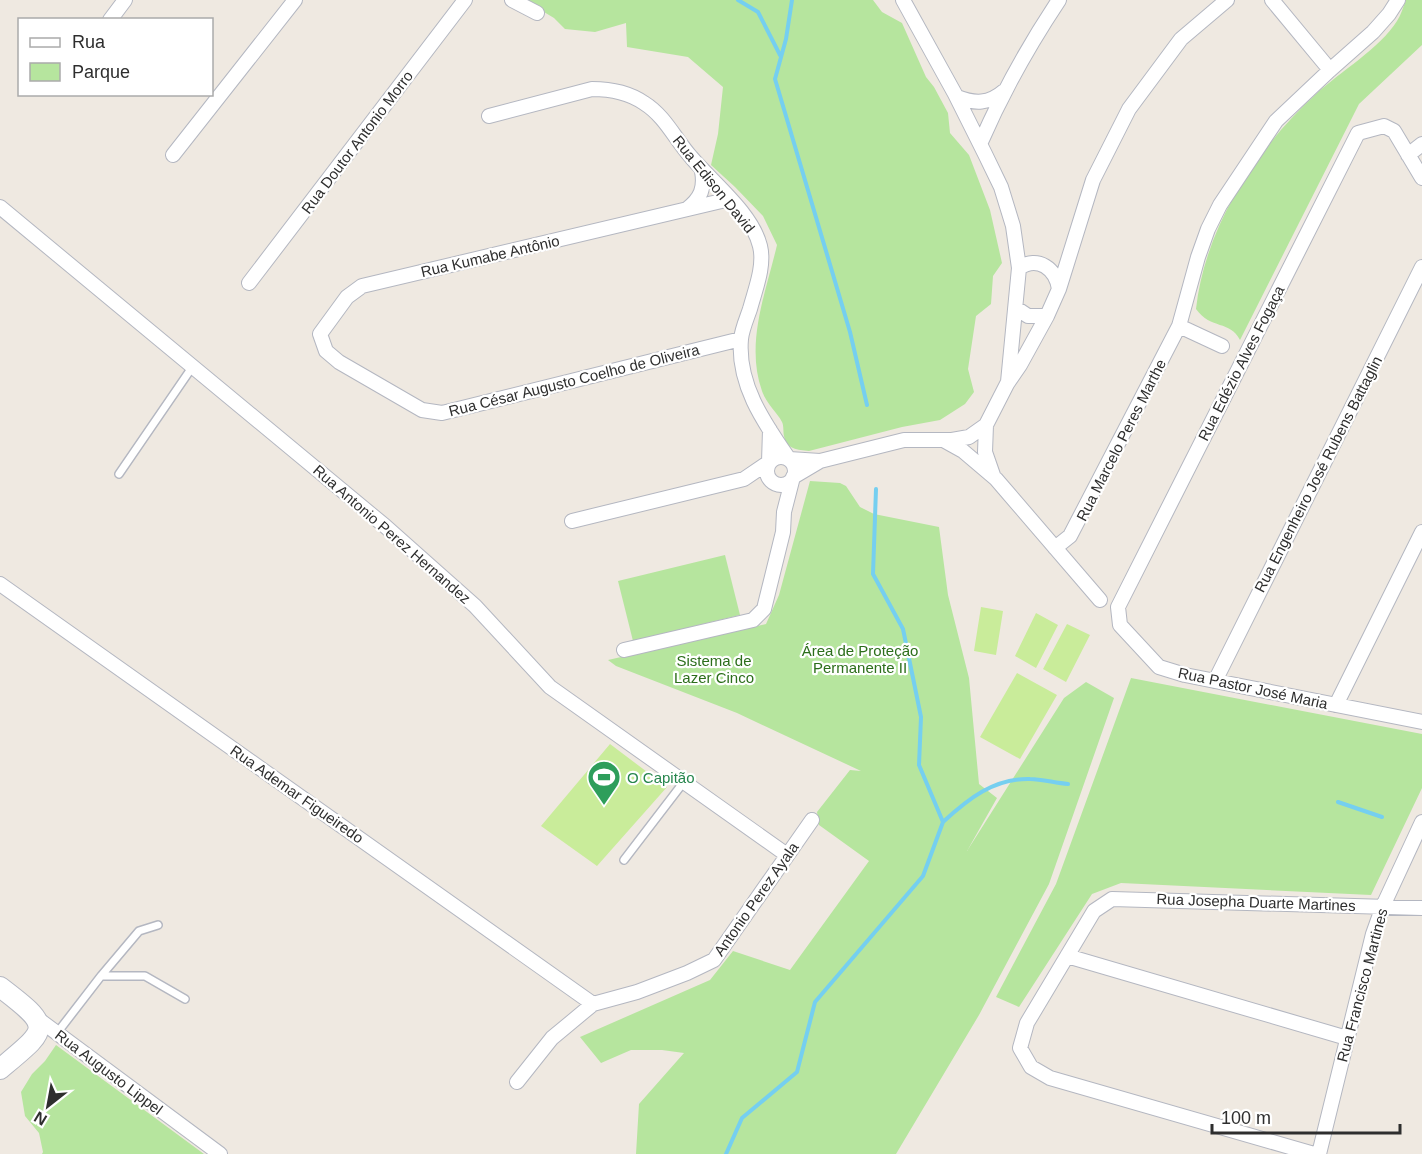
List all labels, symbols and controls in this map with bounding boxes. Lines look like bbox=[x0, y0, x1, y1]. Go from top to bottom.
legend bbox=[18, 18, 213, 96]
text: Rua bbox=[72, 32, 106, 52]
text: Parque bbox=[72, 62, 130, 82]
street label: Rua Doutor Antonio Morro bbox=[298, 67, 416, 217]
street label: Rua Edison David bbox=[670, 132, 758, 236]
street label: Rua Kumabe Antônio bbox=[419, 232, 561, 280]
street label: Rua Edézio Alves Fogaça bbox=[1194, 282, 1288, 443]
street label: Rua César Augusto Coelho de Oliveira bbox=[447, 340, 702, 419]
street label: Rua Engenheiro José Rubens Battaglin bbox=[1251, 353, 1385, 595]
street label: Rua Marcelo Peres Marthe bbox=[1073, 356, 1169, 524]
street label: Rua Antonio Perez Hernandez bbox=[310, 461, 474, 607]
park label: Área de Proteção Permanente II bbox=[802, 642, 918, 676]
park label: Sistema de Lazer Cinco bbox=[674, 652, 754, 686]
street label: Rua Pastor José Maria bbox=[1177, 664, 1330, 712]
street label: Rua Ademar Figueiredo bbox=[227, 742, 367, 846]
sports icon: O Capitão bbox=[586, 759, 622, 806]
place label: O Capitão bbox=[627, 769, 695, 786]
street label: Antonio Perez Ayala bbox=[710, 838, 802, 959]
street label: Rua Josepha Duarte Martines bbox=[1156, 890, 1356, 914]
street label: Rua Francisco Martines bbox=[1333, 906, 1391, 1064]
street label: Rua Augusto Lippel bbox=[52, 1026, 166, 1118]
north arrow bbox=[18, 1076, 78, 1136]
scale bar bbox=[1212, 1097, 1400, 1135]
text: N bbox=[31, 1108, 50, 1129]
text: 100 m bbox=[1221, 1108, 1271, 1128]

